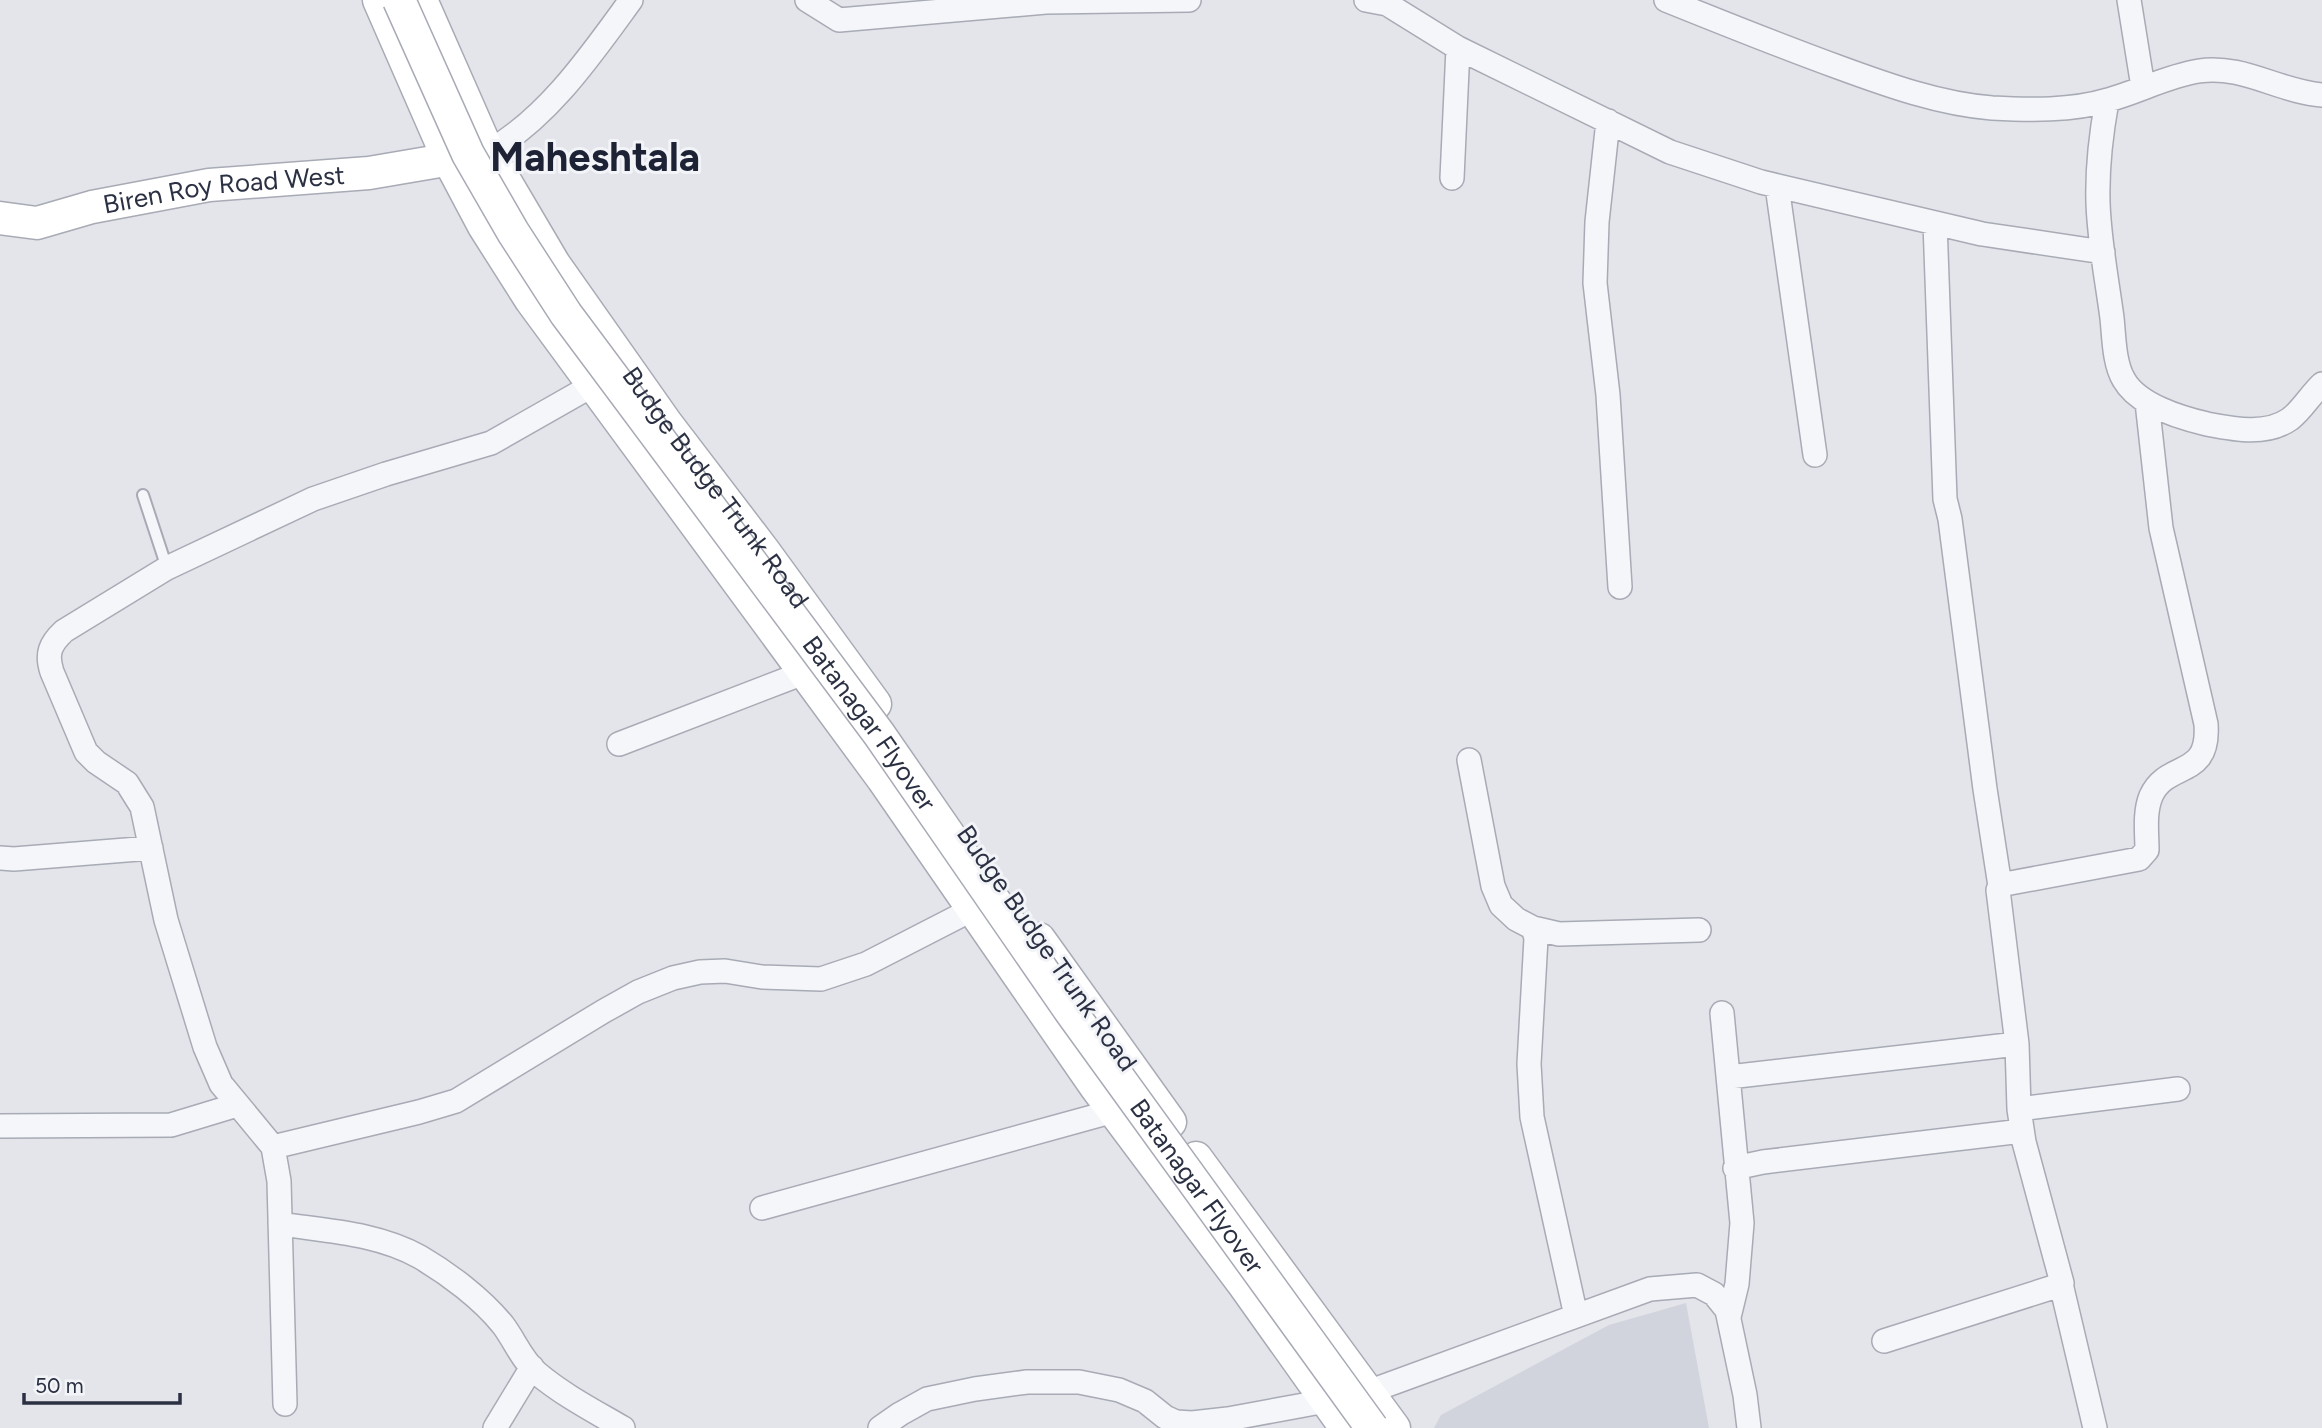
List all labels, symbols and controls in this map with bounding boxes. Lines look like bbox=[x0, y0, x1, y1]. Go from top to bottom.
district label: Maheshtala bbox=[490, 133, 700, 181]
street label: Biren Roy Road West bbox=[101, 159, 346, 221]
street label: Budge Budge Trunk Road bbox=[615, 361, 816, 615]
street label: Batanagar Flyover bbox=[796, 630, 943, 817]
street label: Budge Budge Trunk Road bbox=[950, 819, 1144, 1077]
street label: Batanagar Flyover bbox=[1123, 1093, 1271, 1280]
scale bar bbox=[24, 1362, 180, 1406]
text: 50 m bbox=[35, 1373, 84, 1398]

